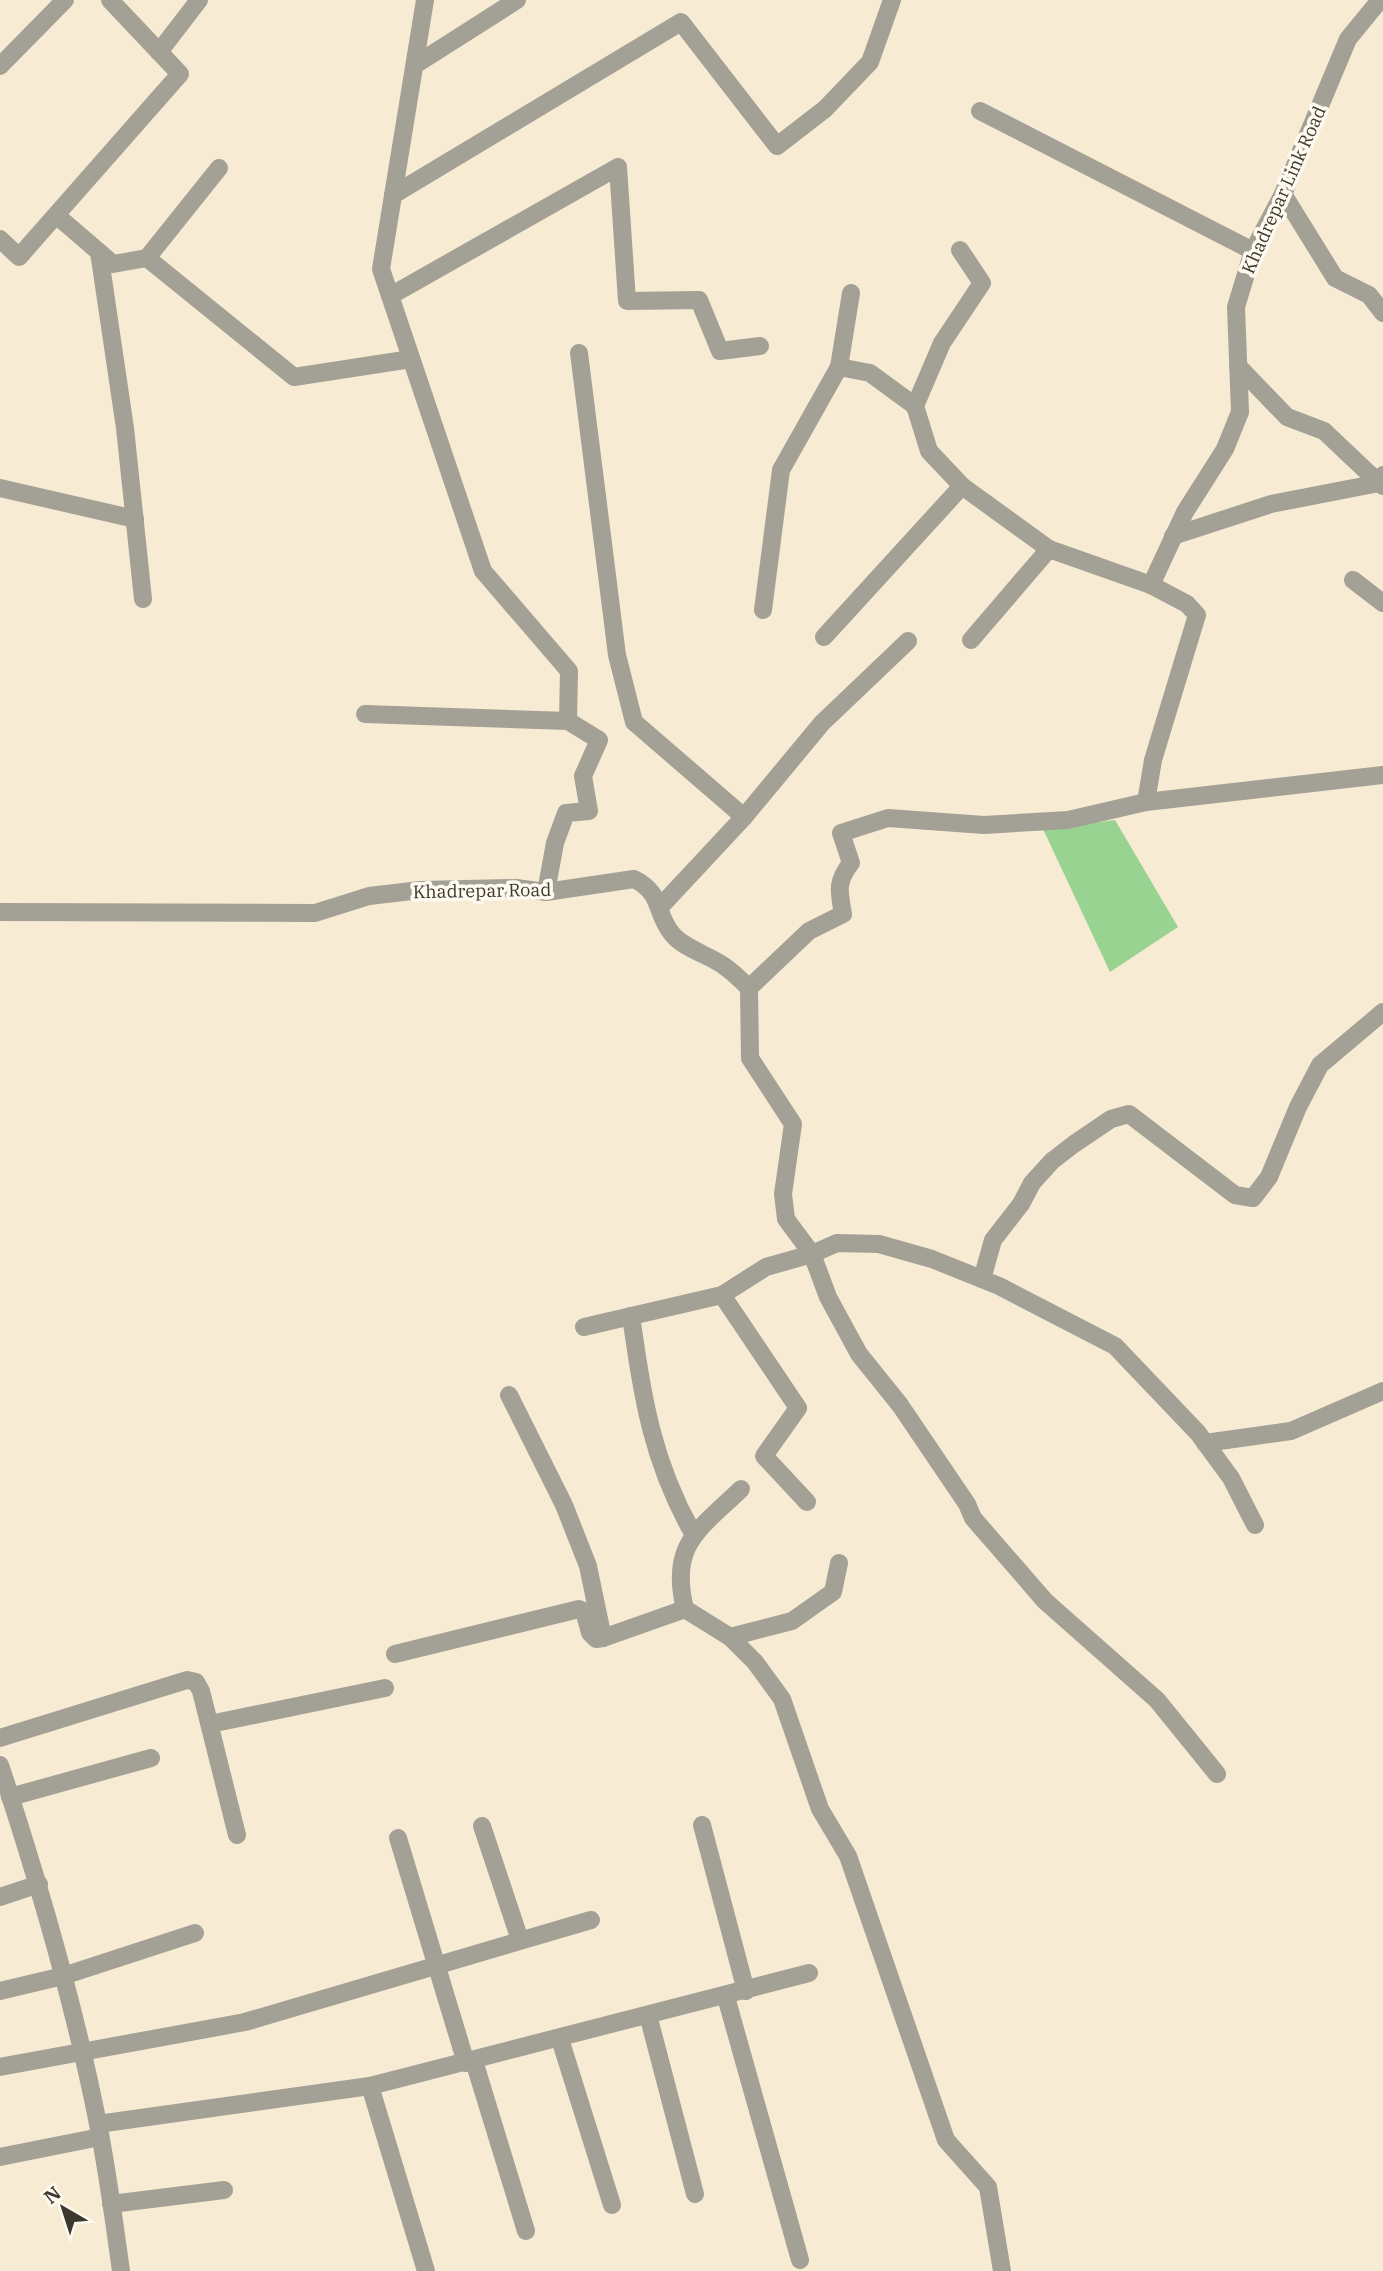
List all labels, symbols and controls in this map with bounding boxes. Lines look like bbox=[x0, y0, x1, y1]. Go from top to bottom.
street label: Khadrepar Link Road bbox=[1236, 102, 1331, 277]
street label: Khadrepar Road bbox=[413, 878, 551, 903]
north arrow bbox=[28, 2173, 98, 2243]
text: N bbox=[39, 2181, 66, 2209]

